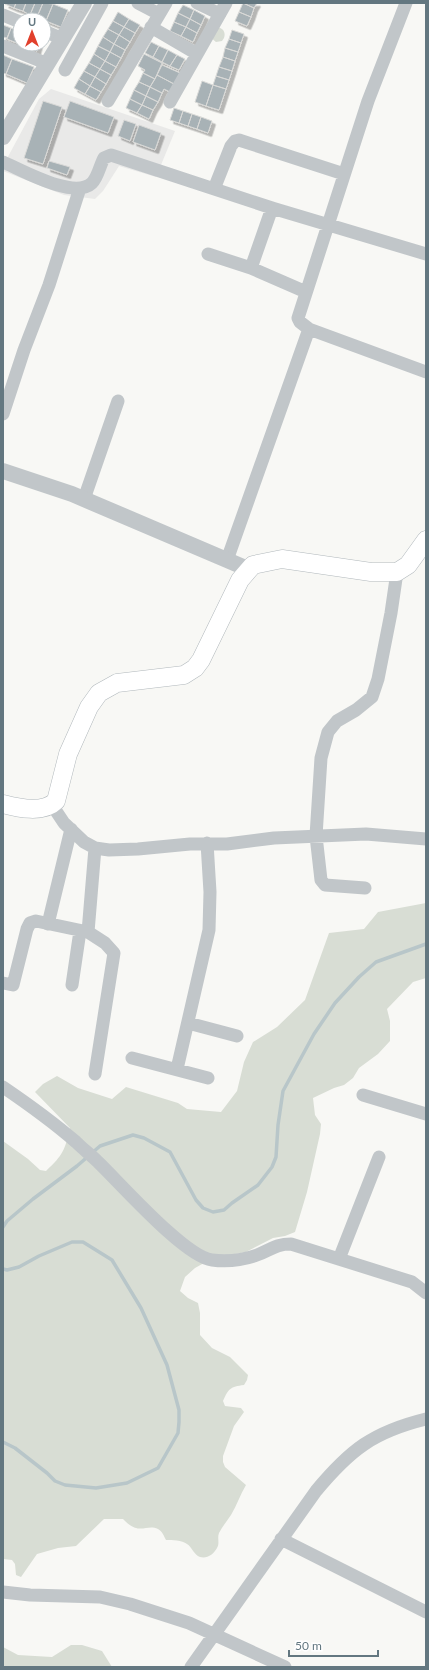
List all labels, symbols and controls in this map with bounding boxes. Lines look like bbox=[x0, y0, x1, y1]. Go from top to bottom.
north arrow bbox=[12, 12, 52, 52]
text: U bbox=[28, 15, 36, 28]
scale bar bbox=[289, 1632, 378, 1658]
text: 50 m bbox=[295, 1638, 322, 1653]

